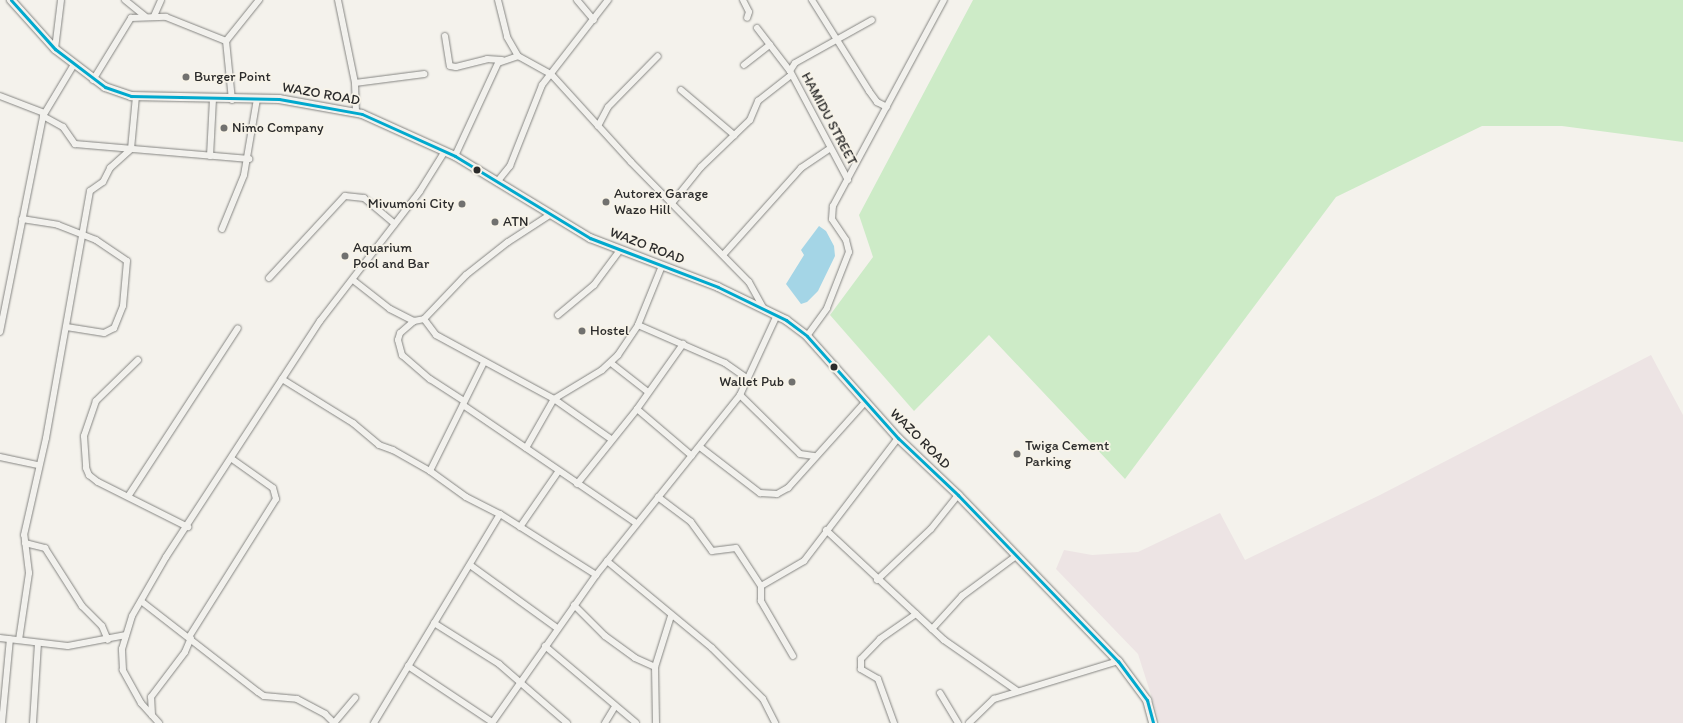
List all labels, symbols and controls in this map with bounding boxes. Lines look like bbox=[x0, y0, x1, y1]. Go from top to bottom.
place label: Burger Point bbox=[194, 69, 270, 85]
street label: HAMIDU STREET bbox=[797, 70, 861, 168]
marker: Burger Point bbox=[181, 72, 191, 82]
street label: WAZO ROAD bbox=[281, 79, 361, 109]
place label: Nimo Company bbox=[232, 120, 323, 136]
marker: Nimo Company bbox=[219, 123, 229, 133]
unlabelled marker bbox=[472, 165, 482, 175]
place label: Autorex Garage Wazo Hill bbox=[614, 186, 708, 218]
place label: Mivumoni City bbox=[368, 196, 454, 212]
marker: Autorex Garage Wazo Hill bbox=[601, 197, 611, 207]
marker: Mivumoni City bbox=[457, 199, 467, 209]
place label: ATN bbox=[503, 214, 528, 230]
marker: ATN bbox=[490, 217, 500, 227]
street label: WAZO ROAD bbox=[607, 224, 687, 268]
place label: Aquarium Pool and Bar bbox=[353, 240, 430, 272]
marker: Aquarium Pool and Bar bbox=[340, 251, 350, 261]
place label: Hostel bbox=[590, 323, 629, 339]
marker: Hostel bbox=[577, 326, 587, 336]
unlabelled marker bbox=[829, 362, 839, 372]
place label: Wallet Pub bbox=[719, 374, 784, 390]
marker: Wallet Pub bbox=[787, 377, 797, 387]
street label: WAZO ROAD bbox=[886, 405, 954, 473]
place label: Twiga Cement Parking bbox=[1025, 438, 1109, 470]
marker: Twiga Cement Parking bbox=[1012, 449, 1022, 459]

